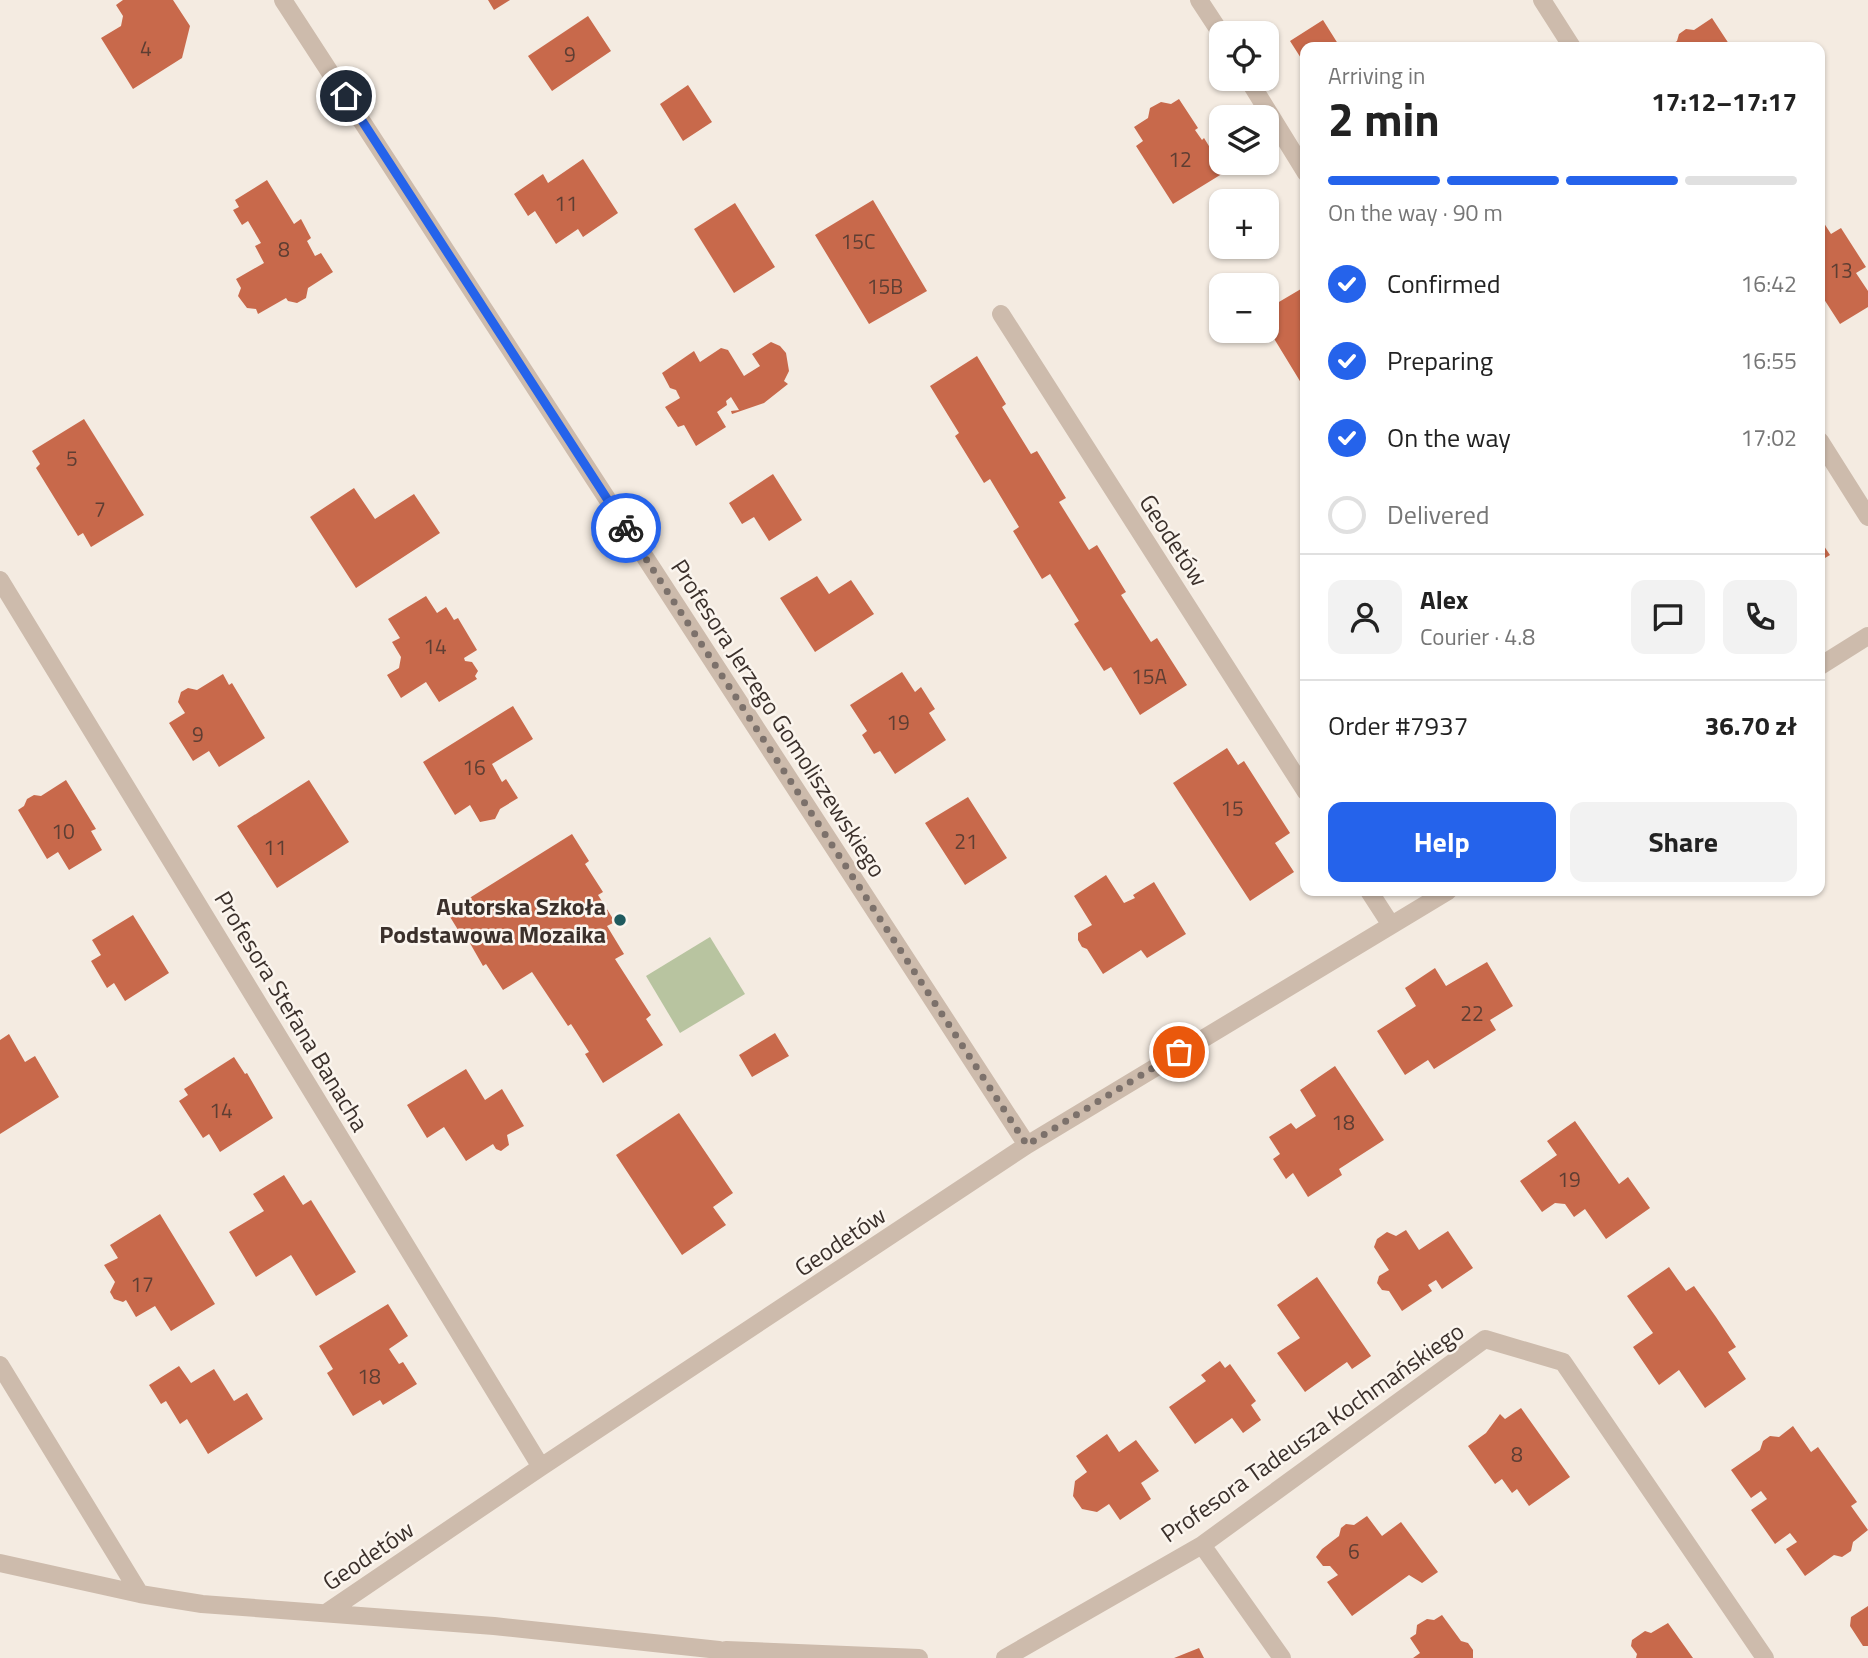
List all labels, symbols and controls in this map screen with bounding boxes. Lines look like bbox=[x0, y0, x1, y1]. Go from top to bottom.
map controls bbox=[1209, 21, 1279, 343]
button: locate bbox=[1209, 21, 1279, 91]
house number: 4 bbox=[140, 32, 152, 64]
house number: 9 bbox=[564, 38, 576, 70]
text: Arriving in bbox=[1328, 58, 1425, 93]
pin bbox=[316, 66, 376, 126]
icon: home bbox=[327, 77, 365, 115]
text: 17:12–17:17 bbox=[1651, 82, 1797, 121]
text: 2 min bbox=[1328, 84, 1440, 154]
button: layers bbox=[1209, 105, 1279, 175]
house number: 12 bbox=[1168, 143, 1192, 175]
house number: 11 bbox=[554, 187, 578, 219]
button: + bbox=[1209, 189, 1279, 259]
text: On the way · 90 m bbox=[1328, 195, 1503, 230]
house number: 15C bbox=[841, 225, 875, 257]
house number: 8 bbox=[278, 233, 290, 265]
house number: 13 bbox=[1829, 254, 1853, 286]
text: Confirmed bbox=[1387, 264, 1501, 303]
icon: check bbox=[1328, 265, 1366, 303]
text: 16:42 bbox=[1740, 266, 1797, 301]
house number: 15B bbox=[867, 270, 903, 302]
button: − bbox=[1209, 273, 1279, 343]
text: Preparing bbox=[1387, 341, 1493, 380]
icon: check bbox=[1328, 342, 1366, 380]
text: 16:55 bbox=[1740, 343, 1797, 378]
text: On the way bbox=[1387, 418, 1511, 457]
icon: check bbox=[1328, 419, 1366, 457]
text: 17:02 bbox=[1740, 420, 1797, 455]
house number: 5 bbox=[66, 442, 78, 474]
street label: Geodetów bbox=[1131, 487, 1217, 593]
house number: 7 bbox=[94, 493, 106, 525]
courier bbox=[591, 493, 661, 563]
text: Delivered bbox=[1387, 495, 1490, 534]
icon: bike bbox=[607, 509, 645, 547]
street label: Profesora Jerzego Gomoliszewskiego bbox=[662, 552, 896, 884]
button: person bbox=[1328, 580, 1402, 654]
text: Alex bbox=[1420, 580, 1468, 619]
button: chat bbox=[1631, 580, 1705, 654]
button: phone bbox=[1723, 580, 1797, 654]
text: Courier · 4.8 bbox=[1420, 619, 1535, 654]
house number: 14 bbox=[423, 630, 447, 662]
house number: 15A bbox=[1131, 660, 1167, 692]
house number: 19 bbox=[886, 706, 910, 738]
text: Order #7937 bbox=[1328, 706, 1468, 745]
text: 36.70 zł bbox=[1705, 706, 1797, 745]
house number: 9 bbox=[192, 718, 204, 750]
house number: 16 bbox=[462, 751, 486, 783]
house number: 15 bbox=[1220, 792, 1244, 824]
button: Help bbox=[1328, 802, 1556, 882]
button: Share bbox=[1570, 802, 1797, 882]
house number: 10 bbox=[51, 815, 75, 847]
house number: 21 bbox=[954, 825, 978, 857]
house number: 11 bbox=[263, 831, 287, 863]
street label: Profesora Stefana Banacha bbox=[206, 884, 378, 1138]
place label: Autorska Szkoła Podstawowa Mozaika bbox=[379, 888, 606, 952]
marker: Autorska Szkoła Podstawowa Mozaika bbox=[612, 912, 628, 928]
house number: 22 bbox=[1460, 997, 1484, 1029]
pin bbox=[1149, 1022, 1209, 1082]
icon: bag bbox=[1160, 1033, 1198, 1071]
house number: 14 bbox=[209, 1094, 233, 1126]
house number: 18 bbox=[1331, 1106, 1355, 1138]
house number: 19 bbox=[1557, 1163, 1581, 1195]
street label: Geodetów bbox=[787, 1197, 893, 1285]
house number: 17 bbox=[130, 1268, 154, 1300]
street label: Profesora Tadeusza Kochmańskiego bbox=[1153, 1313, 1471, 1551]
house number: 18 bbox=[357, 1360, 381, 1392]
house number: 8 bbox=[1511, 1438, 1523, 1470]
street label: Geodetów bbox=[315, 1511, 421, 1599]
house number: 6 bbox=[1348, 1535, 1360, 1567]

